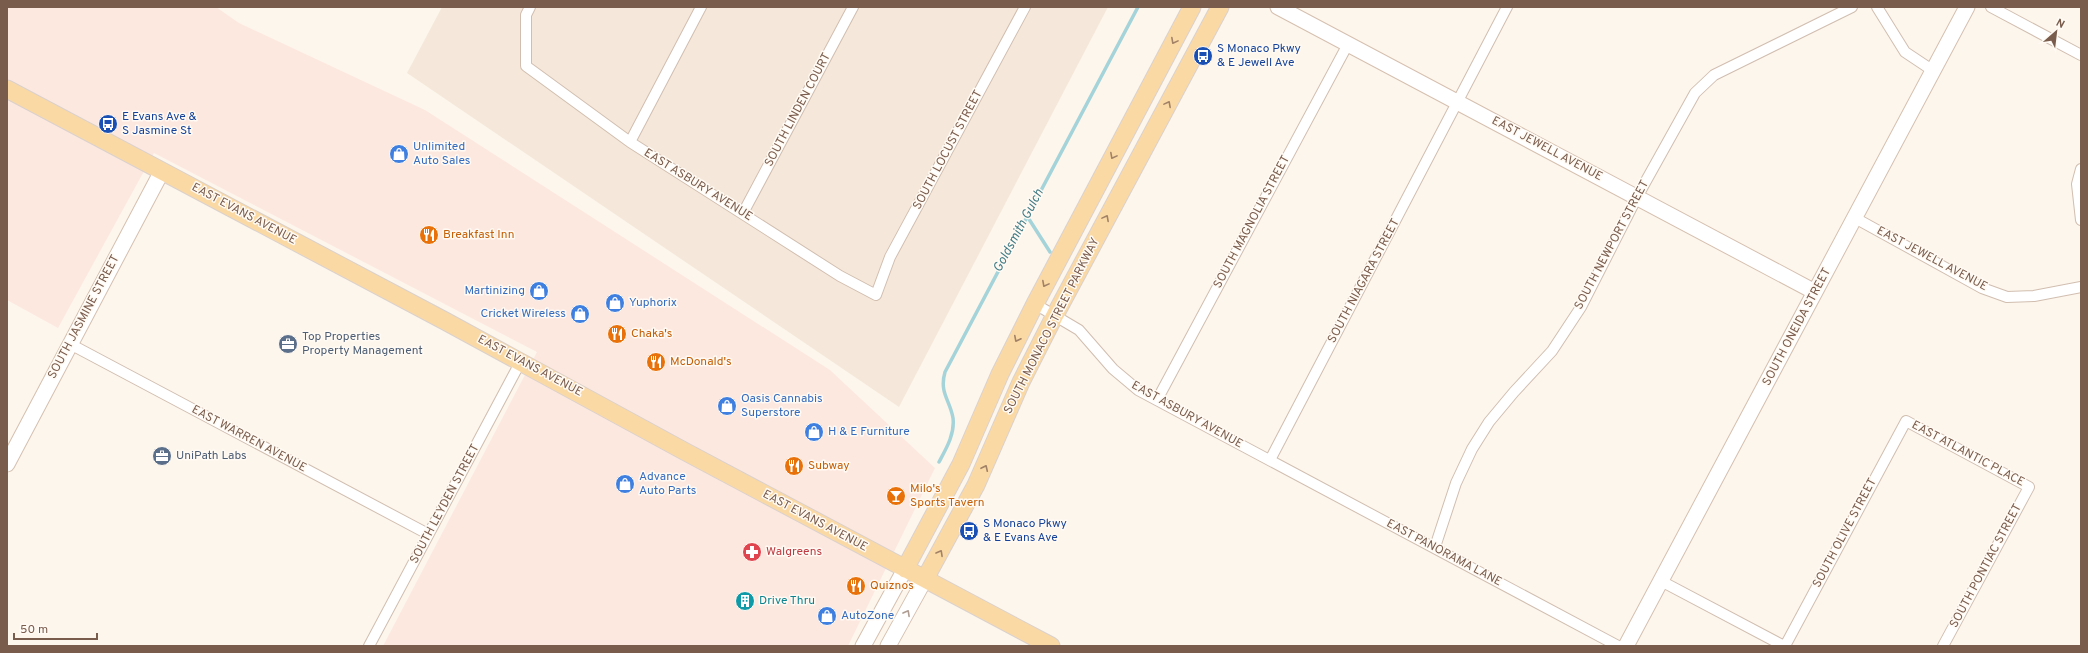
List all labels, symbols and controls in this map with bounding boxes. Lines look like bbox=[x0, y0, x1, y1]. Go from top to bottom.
north arrow bbox=[2036, 12, 2076, 52]
text: N bbox=[2053, 16, 2067, 32]
one-way arrow bbox=[1171, 37, 1179, 45]
place label: S Monaco Pkwy & E Jewell Ave bbox=[1217, 41, 1301, 71]
bus stop icon: S Monaco Pkwy & E Jewell Ave bbox=[1192, 45, 1214, 67]
street label: SOUTH LINDEN COURT bbox=[761, 50, 835, 170]
street label: SOUTH LOCUST STREET bbox=[910, 87, 986, 213]
one-way arrow bbox=[1163, 101, 1170, 108]
place label: E Evans Ave & S Jasmine St bbox=[122, 109, 197, 139]
bus stop icon: E Evans Ave & S Jasmine St bbox=[97, 113, 119, 135]
street label: EAST JEWELL AVENUE bbox=[1489, 113, 1605, 185]
place label: Unlimited Auto Sales bbox=[413, 139, 470, 169]
shop icon: Unlimited Auto Sales bbox=[388, 143, 410, 165]
street label: EAST ASBURY AVENUE bbox=[641, 145, 755, 225]
one-way arrow bbox=[1110, 152, 1118, 159]
street label: SOUTH MAGNOLIA STREET bbox=[1210, 153, 1294, 291]
street label: SOUTH NEWPORT STREET bbox=[1571, 177, 1653, 313]
street label: EAST EVANS AVENUE bbox=[189, 180, 299, 248]
water label: Goldsmith Gulch bbox=[990, 187, 1048, 275]
one-way arrow bbox=[1102, 215, 1109, 223]
street label: SOUTH NIAGARA STREET bbox=[1324, 216, 1404, 346]
street label: EAST JEWELL AVENUE bbox=[1874, 223, 1990, 295]
restaurant icon: Breakfast Inn bbox=[418, 224, 440, 246]
place label: Breakfast Inn bbox=[443, 227, 514, 243]
street label: SOUTH MONACO STREET PARKWAY bbox=[1000, 235, 1104, 417]
street label: SOUTH JASMINE STREET bbox=[45, 252, 123, 382]
street label: SOUTH ONEIDA STREET bbox=[1759, 265, 1835, 389]
shop icon: Martinizing bbox=[528, 280, 550, 302]
one-way arrow bbox=[1042, 280, 1050, 287]
place label: Martinizing bbox=[464, 283, 525, 299]
shop icon: Yuphorix bbox=[604, 292, 626, 314]
place label: Yuphorix bbox=[629, 295, 677, 311]
shop icon: Cricket Wireless bbox=[569, 303, 591, 325]
place label: Cricket Wireless bbox=[480, 306, 566, 322]
restaurant icon: Chaka's bbox=[606, 323, 628, 345]
place label: Chaka's bbox=[631, 326, 672, 342]
place label: Top Properties Property Management bbox=[302, 329, 423, 359]
street label: EAST EVANS AVENUE bbox=[475, 332, 585, 400]
office icon: Top Properties Property Management bbox=[277, 333, 299, 355]
one-way arrow bbox=[1014, 334, 1022, 342]
restaurant icon: McDonald's bbox=[645, 351, 667, 373]
place label: McDonald's bbox=[670, 354, 732, 370]
street label: EAST ASBURY AVENUE bbox=[1128, 378, 1246, 452]
place label: Oasis Cannabis Superstore bbox=[741, 391, 823, 421]
shop icon: Oasis Cannabis Superstore bbox=[716, 395, 738, 417]
street label: EAST WARREN AVENUE bbox=[189, 402, 309, 476]
street label: EAST ATLANTIC PLACE bbox=[1909, 417, 2027, 491]
shop icon: H & E Furniture bbox=[803, 421, 825, 443]
place label: H & E Furniture bbox=[828, 424, 910, 440]
street label: SOUTH LEYDEN STREET bbox=[407, 441, 483, 567]
office icon: UniPath Labs bbox=[151, 445, 173, 467]
place label: UniPath Labs bbox=[176, 448, 247, 464]
restaurant icon: Subway bbox=[783, 455, 805, 477]
place label: Subway bbox=[808, 458, 850, 474]
one-way arrow bbox=[980, 465, 988, 472]
place label: Advance Auto Parts bbox=[639, 469, 696, 499]
shop icon: Advance Auto Parts bbox=[614, 473, 636, 495]
street label: SOUTH OLIVE STREET bbox=[1809, 475, 1881, 591]
place label: Milo's Sports Tavern bbox=[910, 481, 985, 511]
bar icon: Milo's Sports Tavern bbox=[885, 485, 907, 507]
street label: EAST EVANS AVENUE bbox=[760, 487, 870, 555]
street label: SOUTH PONTIAC STREET bbox=[1946, 501, 2026, 631]
place label: S Monaco Pkwy & E Evans Ave bbox=[983, 516, 1067, 546]
street label: EAST PANORAMA LANE bbox=[1383, 516, 1505, 590]
bus stop icon: S Monaco Pkwy & E Evans Ave bbox=[958, 520, 980, 542]
pharmacy icon: Walgreens bbox=[741, 541, 763, 563]
place label: Walgreens bbox=[766, 544, 822, 560]
one-way arrow bbox=[935, 550, 942, 558]
restaurant icon: Quiznos bbox=[845, 575, 867, 597]
place label: Quiznos bbox=[870, 578, 914, 594]
building icon: Drive Thru bbox=[734, 590, 756, 612]
place label: Drive Thru bbox=[759, 593, 815, 609]
shop icon: AutoZone bbox=[816, 605, 838, 627]
place label: AutoZone bbox=[841, 608, 894, 624]
one-way arrow bbox=[902, 609, 909, 617]
scale bar bbox=[14, 615, 97, 641]
text: 50 m bbox=[20, 622, 48, 638]

